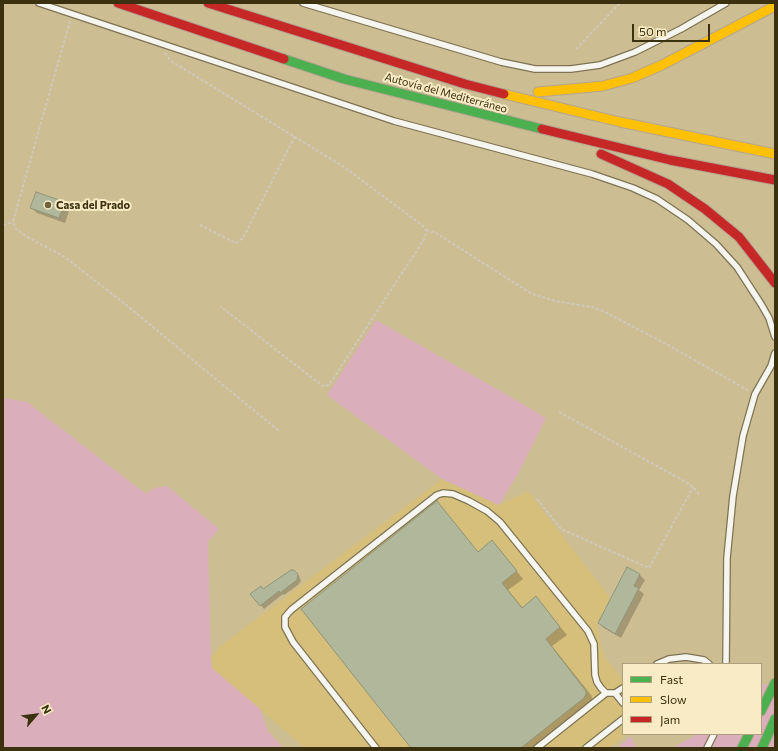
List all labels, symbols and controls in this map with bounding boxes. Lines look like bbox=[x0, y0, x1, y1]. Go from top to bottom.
scale bar bbox=[634, 16, 712, 42]
text: 50 m bbox=[639, 24, 667, 38]
street label: Autovía del Mediterráneo bbox=[383, 70, 509, 116]
place label: Casa del Prado bbox=[56, 198, 130, 212]
marker: Casa del Prado bbox=[43, 200, 53, 210]
legend bbox=[622, 663, 762, 735]
text: Fast bbox=[660, 672, 683, 686]
text: Slow bbox=[660, 692, 687, 706]
north arrow bbox=[16, 695, 56, 735]
text: N bbox=[39, 702, 55, 716]
text: Jam bbox=[660, 712, 680, 726]

